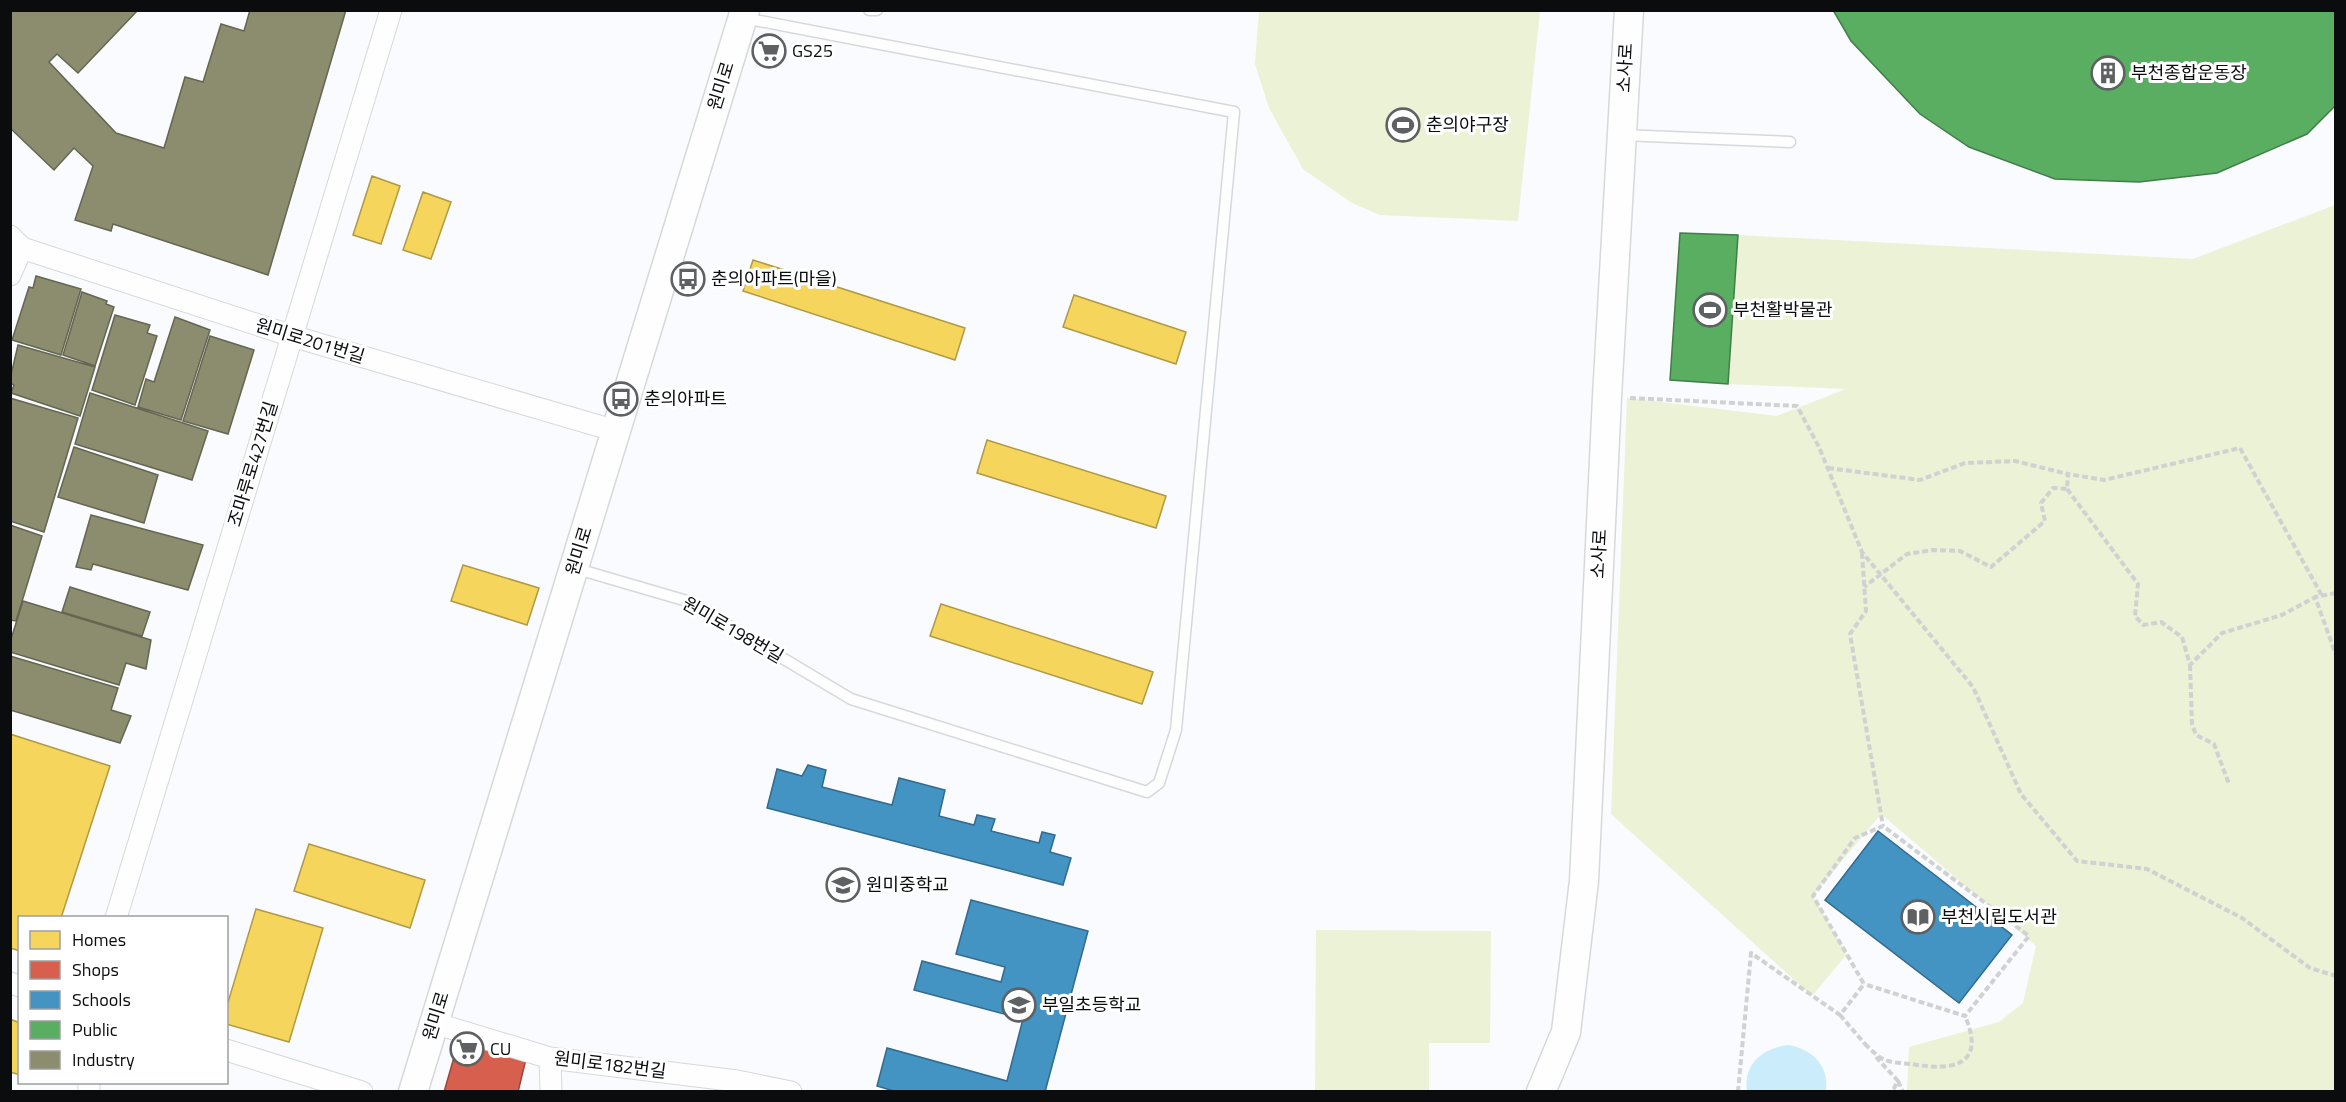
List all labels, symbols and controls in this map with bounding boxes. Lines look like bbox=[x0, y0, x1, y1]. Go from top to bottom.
supermarket icon: GS25 bbox=[751, 33, 787, 69]
place label: GS25 bbox=[792, 37, 833, 64]
street label: 소사로 bbox=[1610, 42, 1639, 93]
building icon: 부천종합운동장 bbox=[2090, 55, 2126, 91]
street label: 원미로 bbox=[700, 58, 741, 114]
place label: 부천종합운동장 bbox=[2131, 59, 2247, 86]
sports icon: 춘의야구장 bbox=[1385, 107, 1421, 143]
place label: 춘의야구장 bbox=[1426, 111, 1509, 138]
bus stop icon: 춘의아파트(마을) bbox=[670, 261, 706, 297]
place label: 춘의아파트(마을) bbox=[711, 265, 836, 292]
sports icon: 부천활박물관 bbox=[1692, 292, 1728, 328]
place label: 부천활박물관 bbox=[1733, 296, 1833, 323]
street label: 원미로201번길 bbox=[252, 311, 368, 370]
bus stop icon: 춘의아파트 bbox=[603, 381, 639, 417]
place label: 춘의아파트 bbox=[644, 385, 727, 412]
street label: 조마루로427번길 bbox=[221, 398, 284, 530]
street label: 원미로 bbox=[558, 523, 599, 579]
street label: 소사로 bbox=[1584, 528, 1613, 579]
street label: 원미로198번길 bbox=[678, 590, 789, 670]
school or university icon: 원미중학교 bbox=[825, 867, 861, 903]
place label: 원미중학교 bbox=[866, 871, 949, 898]
library icon: 부천시립도서관 bbox=[1900, 899, 1936, 935]
place label: 부천시립도서관 bbox=[1941, 903, 2057, 930]
legend bbox=[18, 916, 228, 1084]
text: Homes bbox=[72, 926, 126, 953]
text: Shops bbox=[72, 956, 119, 983]
text: Schools bbox=[72, 986, 131, 1013]
school or university icon: 부일초등학교 bbox=[1001, 987, 1037, 1023]
street label: 원미로 bbox=[415, 988, 456, 1044]
place label: 부일초등학교 bbox=[1042, 991, 1141, 1018]
text: Public bbox=[72, 1016, 118, 1043]
supermarket icon: CU bbox=[449, 1031, 485, 1067]
place label: CU bbox=[490, 1035, 511, 1062]
street label: 원미로182번길 bbox=[552, 1044, 668, 1085]
text: Industry bbox=[72, 1046, 135, 1073]

